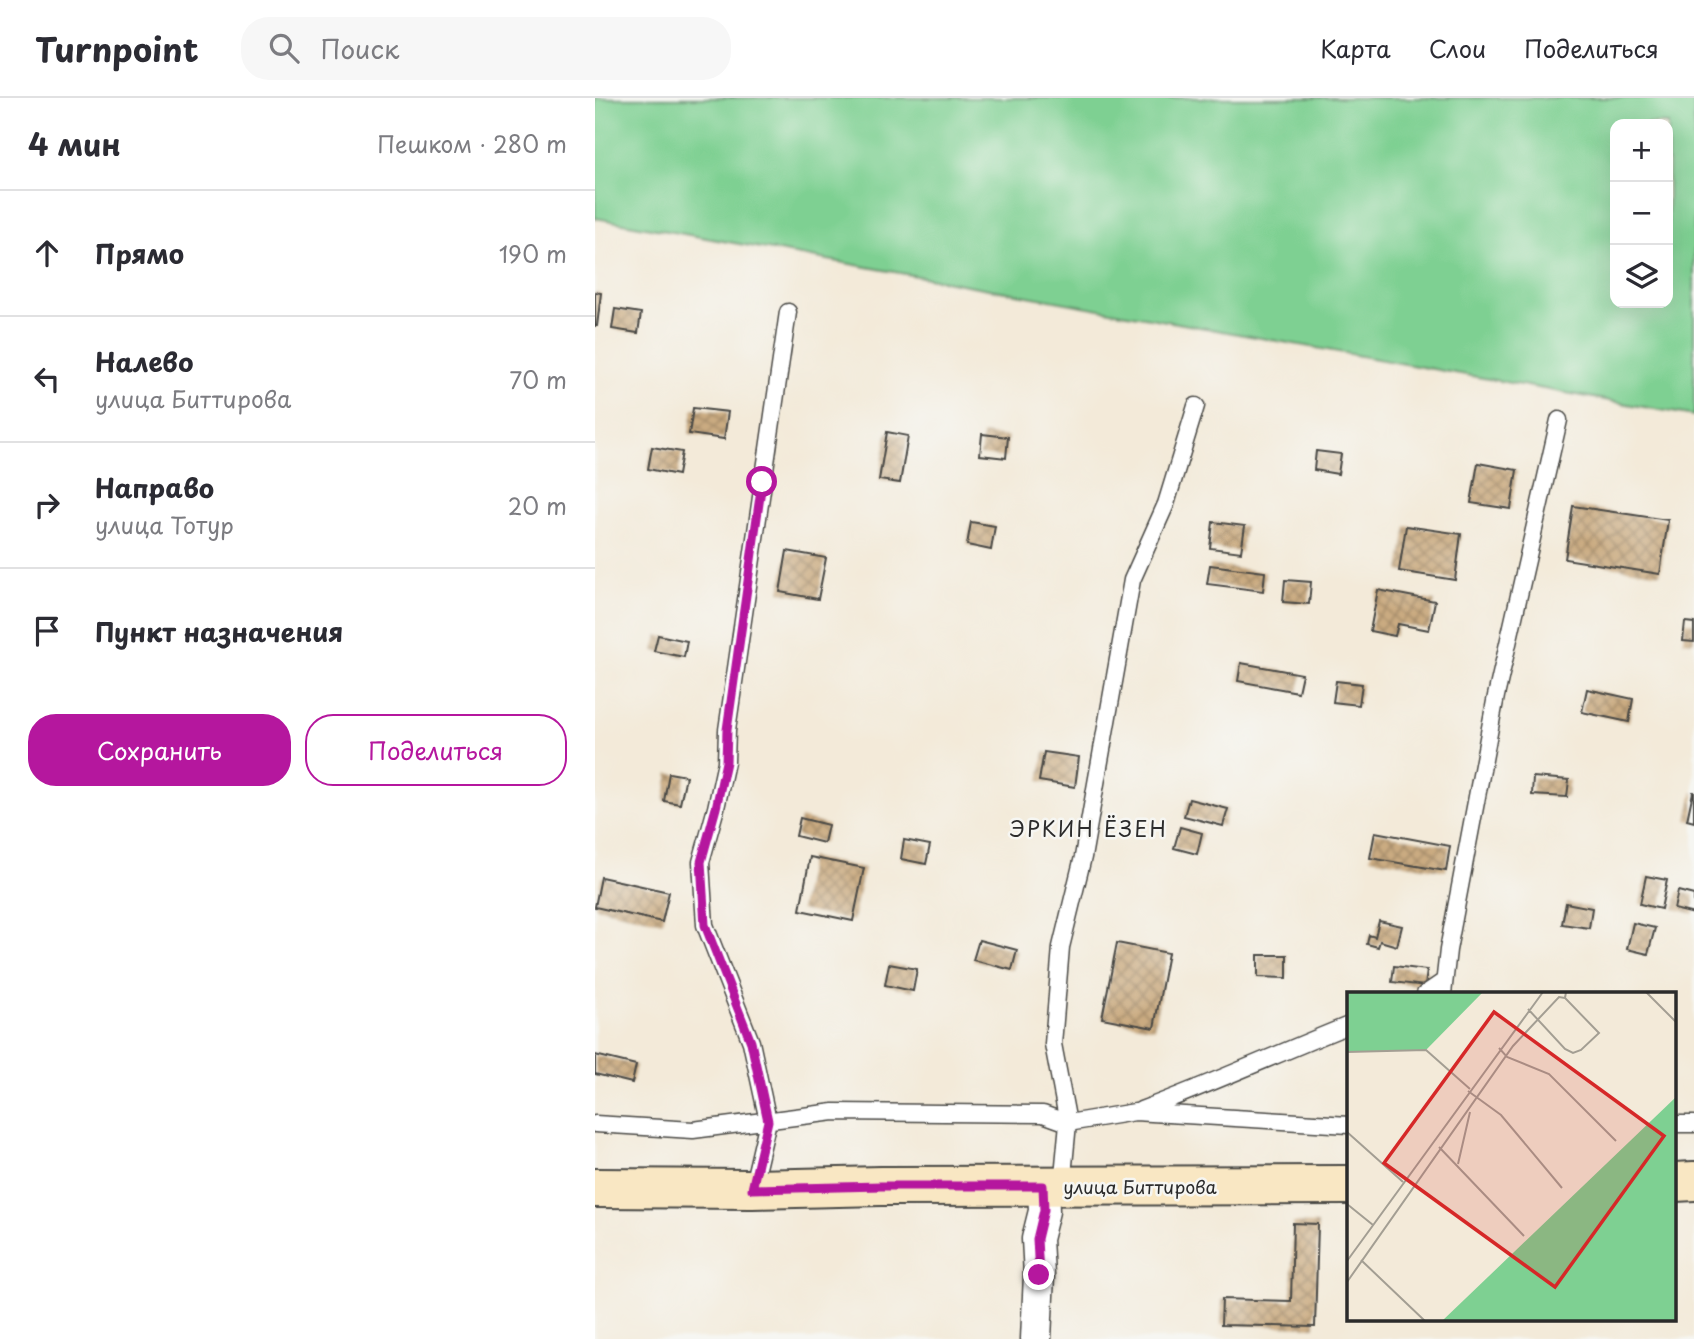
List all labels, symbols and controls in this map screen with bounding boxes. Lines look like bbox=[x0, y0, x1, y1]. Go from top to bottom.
search box bbox=[241, 17, 731, 80]
text: Turnpoint bbox=[35, 23, 199, 73]
icon: search bbox=[265, 29, 303, 67]
text: Поиск bbox=[321, 29, 399, 68]
text: Карта bbox=[1320, 30, 1391, 66]
text: Слои bbox=[1429, 30, 1486, 66]
text: Поделиться bbox=[1524, 30, 1659, 66]
map controls bbox=[1610, 119, 1673, 308]
button: + bbox=[1610, 119, 1673, 182]
text: 4 мин bbox=[28, 121, 121, 166]
text: Пешком · 280 m bbox=[377, 126, 567, 161]
button: − bbox=[1610, 182, 1673, 245]
icon: ahead bbox=[28, 234, 66, 272]
text: Прямо bbox=[95, 234, 184, 273]
text: 190 m bbox=[499, 236, 567, 271]
button: layers bbox=[1610, 245, 1673, 308]
text: Налево bbox=[95, 342, 193, 381]
icon: left bbox=[28, 360, 66, 398]
text: 70 m bbox=[509, 362, 567, 397]
text: улица Биттирова bbox=[95, 381, 291, 416]
route start bbox=[746, 466, 777, 497]
text: Направо bbox=[95, 468, 214, 507]
icon: right bbox=[28, 486, 66, 524]
text: 20 m bbox=[508, 488, 567, 523]
text: улица Тотур bbox=[95, 507, 234, 542]
icon: arrive bbox=[28, 612, 66, 650]
text: Пункт назначения bbox=[95, 612, 343, 651]
button: Сохранить bbox=[28, 714, 291, 786]
button: Поделиться bbox=[305, 714, 567, 786]
district label: ЭРКИН ЁЗЕН bbox=[1009, 812, 1168, 844]
inset map bbox=[1347, 992, 1677, 1322]
street label: улица Биттирова bbox=[1063, 1173, 1218, 1200]
route end bbox=[1023, 1259, 1054, 1290]

